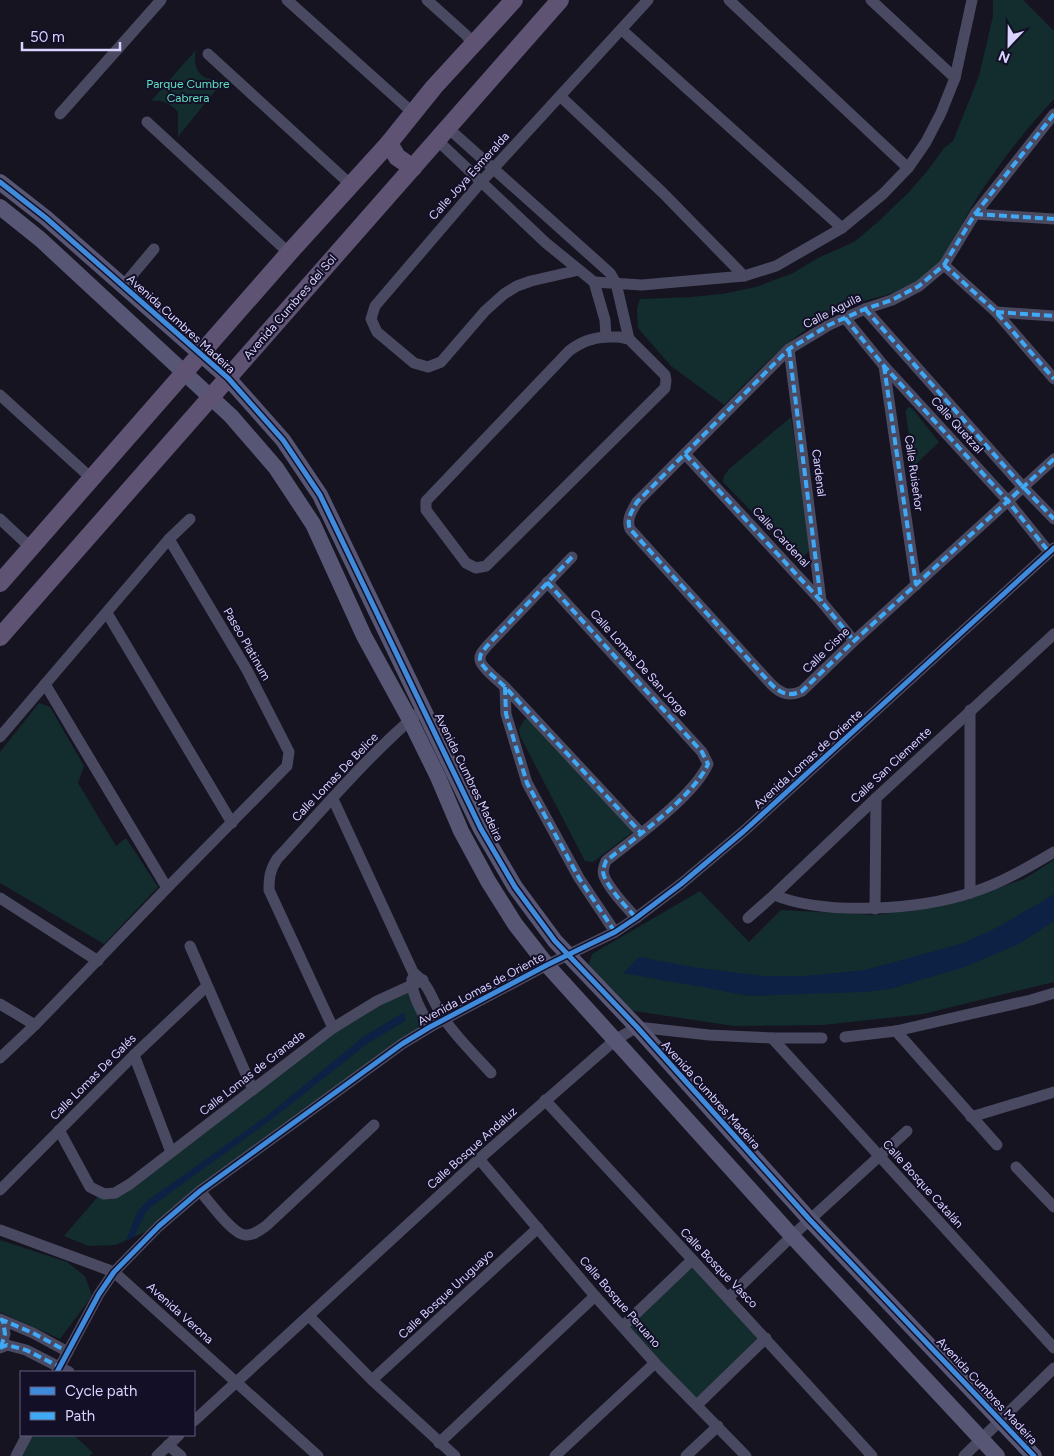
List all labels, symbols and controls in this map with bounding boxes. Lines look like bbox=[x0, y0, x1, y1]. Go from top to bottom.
scale bar bbox=[22, 20, 120, 52]
north arrow bbox=[984, 20, 1034, 70]
text: 50 m bbox=[30, 28, 65, 46]
text: N bbox=[996, 47, 1013, 66]
park label: Parque Cumbre Cabrera bbox=[146, 77, 230, 105]
street label: Calle Joya Esmeralda bbox=[426, 129, 512, 223]
street label: Avenida Cumbres del Sol bbox=[241, 252, 339, 362]
street label: Avenida Cumbres Madeira bbox=[124, 272, 238, 376]
street label: Calle Aguila bbox=[801, 290, 863, 332]
street label: Calle Quetzal bbox=[928, 394, 986, 456]
street label: Calle Ruiseñor bbox=[902, 434, 926, 512]
street label: Cardenal bbox=[809, 448, 829, 498]
street label: Calle Cardenal bbox=[749, 504, 813, 570]
street label: Paseo Platinum bbox=[221, 605, 273, 683]
street label: Calle Lomas De San Jorge bbox=[587, 607, 691, 720]
street label: Calle Cisne bbox=[800, 624, 853, 676]
street label: Avenida Lomas de Oriente bbox=[751, 706, 866, 811]
street label: Avenida Cumbres Madeira bbox=[432, 711, 506, 843]
street label: Calle San Clemente bbox=[848, 724, 935, 806]
street label: Calle Lomas De Belice bbox=[289, 729, 381, 824]
street label: Avenida Lomas de Oriente bbox=[415, 949, 547, 1028]
street label: Calle Lomas de Granada bbox=[197, 1028, 307, 1118]
street label: Calle Lomas De Galés bbox=[47, 1031, 139, 1123]
street label: Avenida Cumbres Madeira bbox=[659, 1038, 763, 1152]
street label: Calle Bosque Andaluz bbox=[424, 1104, 520, 1192]
street label: Calle Bosque Catalán bbox=[880, 1137, 966, 1231]
street label: Calle Bosque Vasco bbox=[677, 1225, 761, 1311]
street label: Calle Bosque Uruguayo bbox=[396, 1246, 496, 1342]
street label: Calle Bosque Peruano bbox=[576, 1253, 664, 1351]
street label: Avenida Verona bbox=[144, 1280, 216, 1346]
street label: Avenida Cumbres Madeira bbox=[934, 1335, 1040, 1447]
legend bbox=[20, 1371, 195, 1436]
text: Cycle path bbox=[65, 1382, 137, 1400]
text: Path bbox=[65, 1407, 95, 1425]

